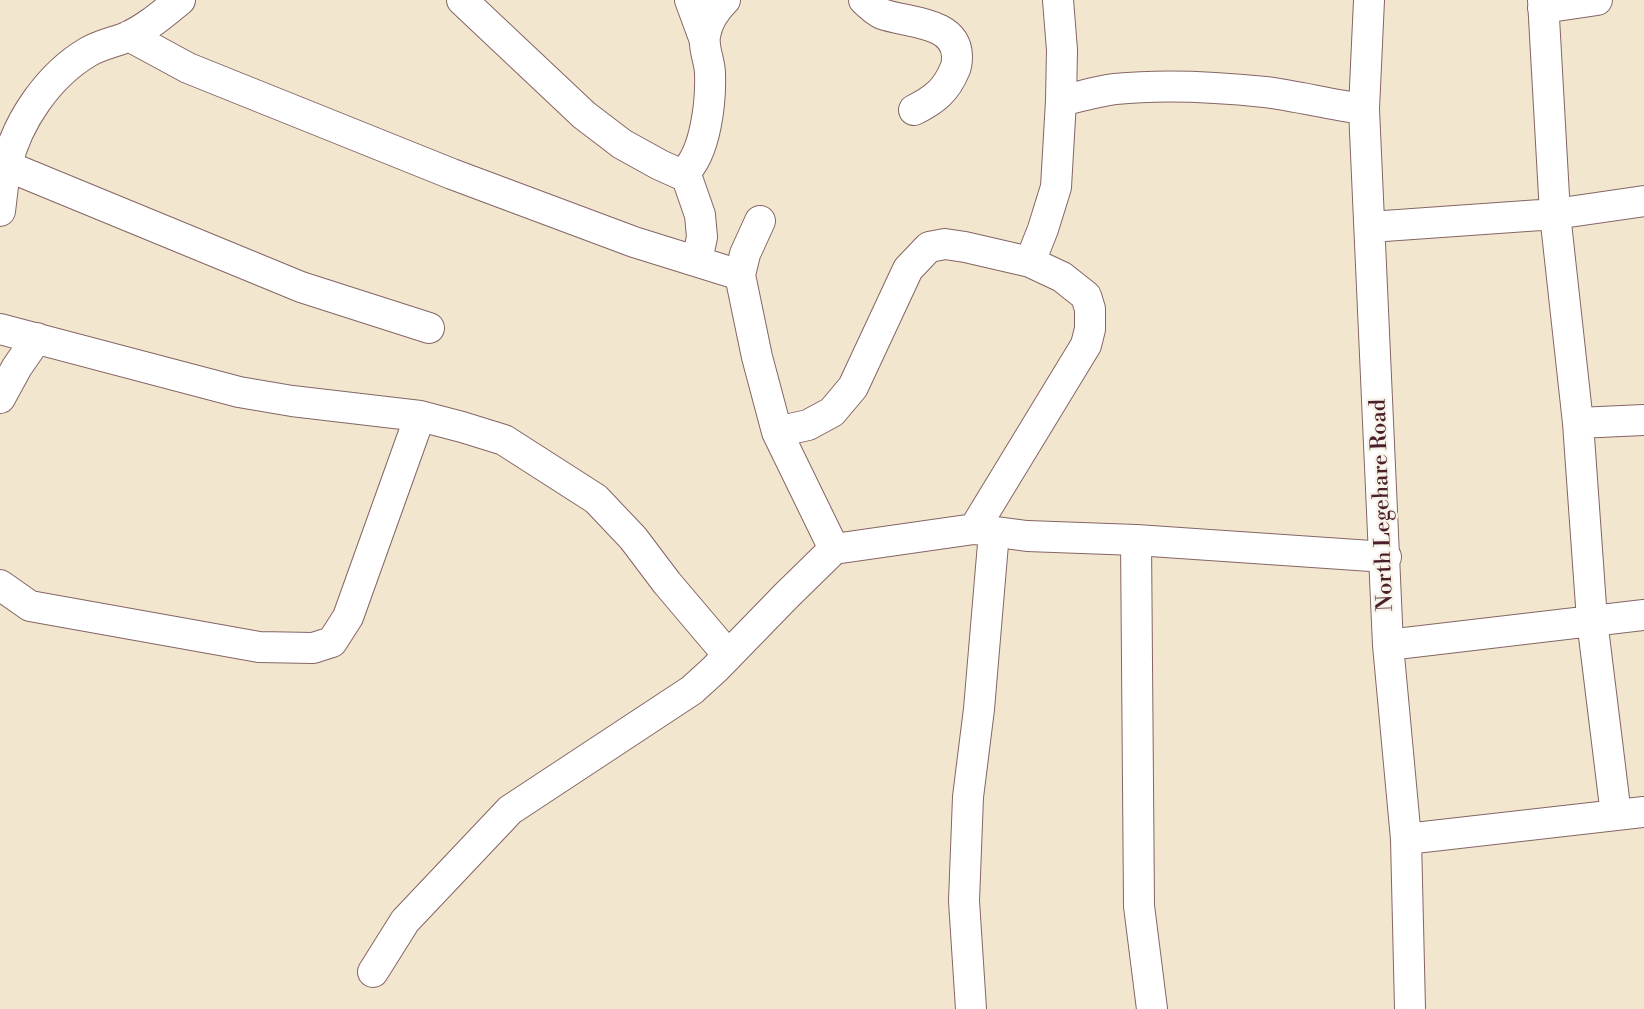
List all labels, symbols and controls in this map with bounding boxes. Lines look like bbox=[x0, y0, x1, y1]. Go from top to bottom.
street label: North Legehare Road bbox=[1366, 398, 1400, 612]

